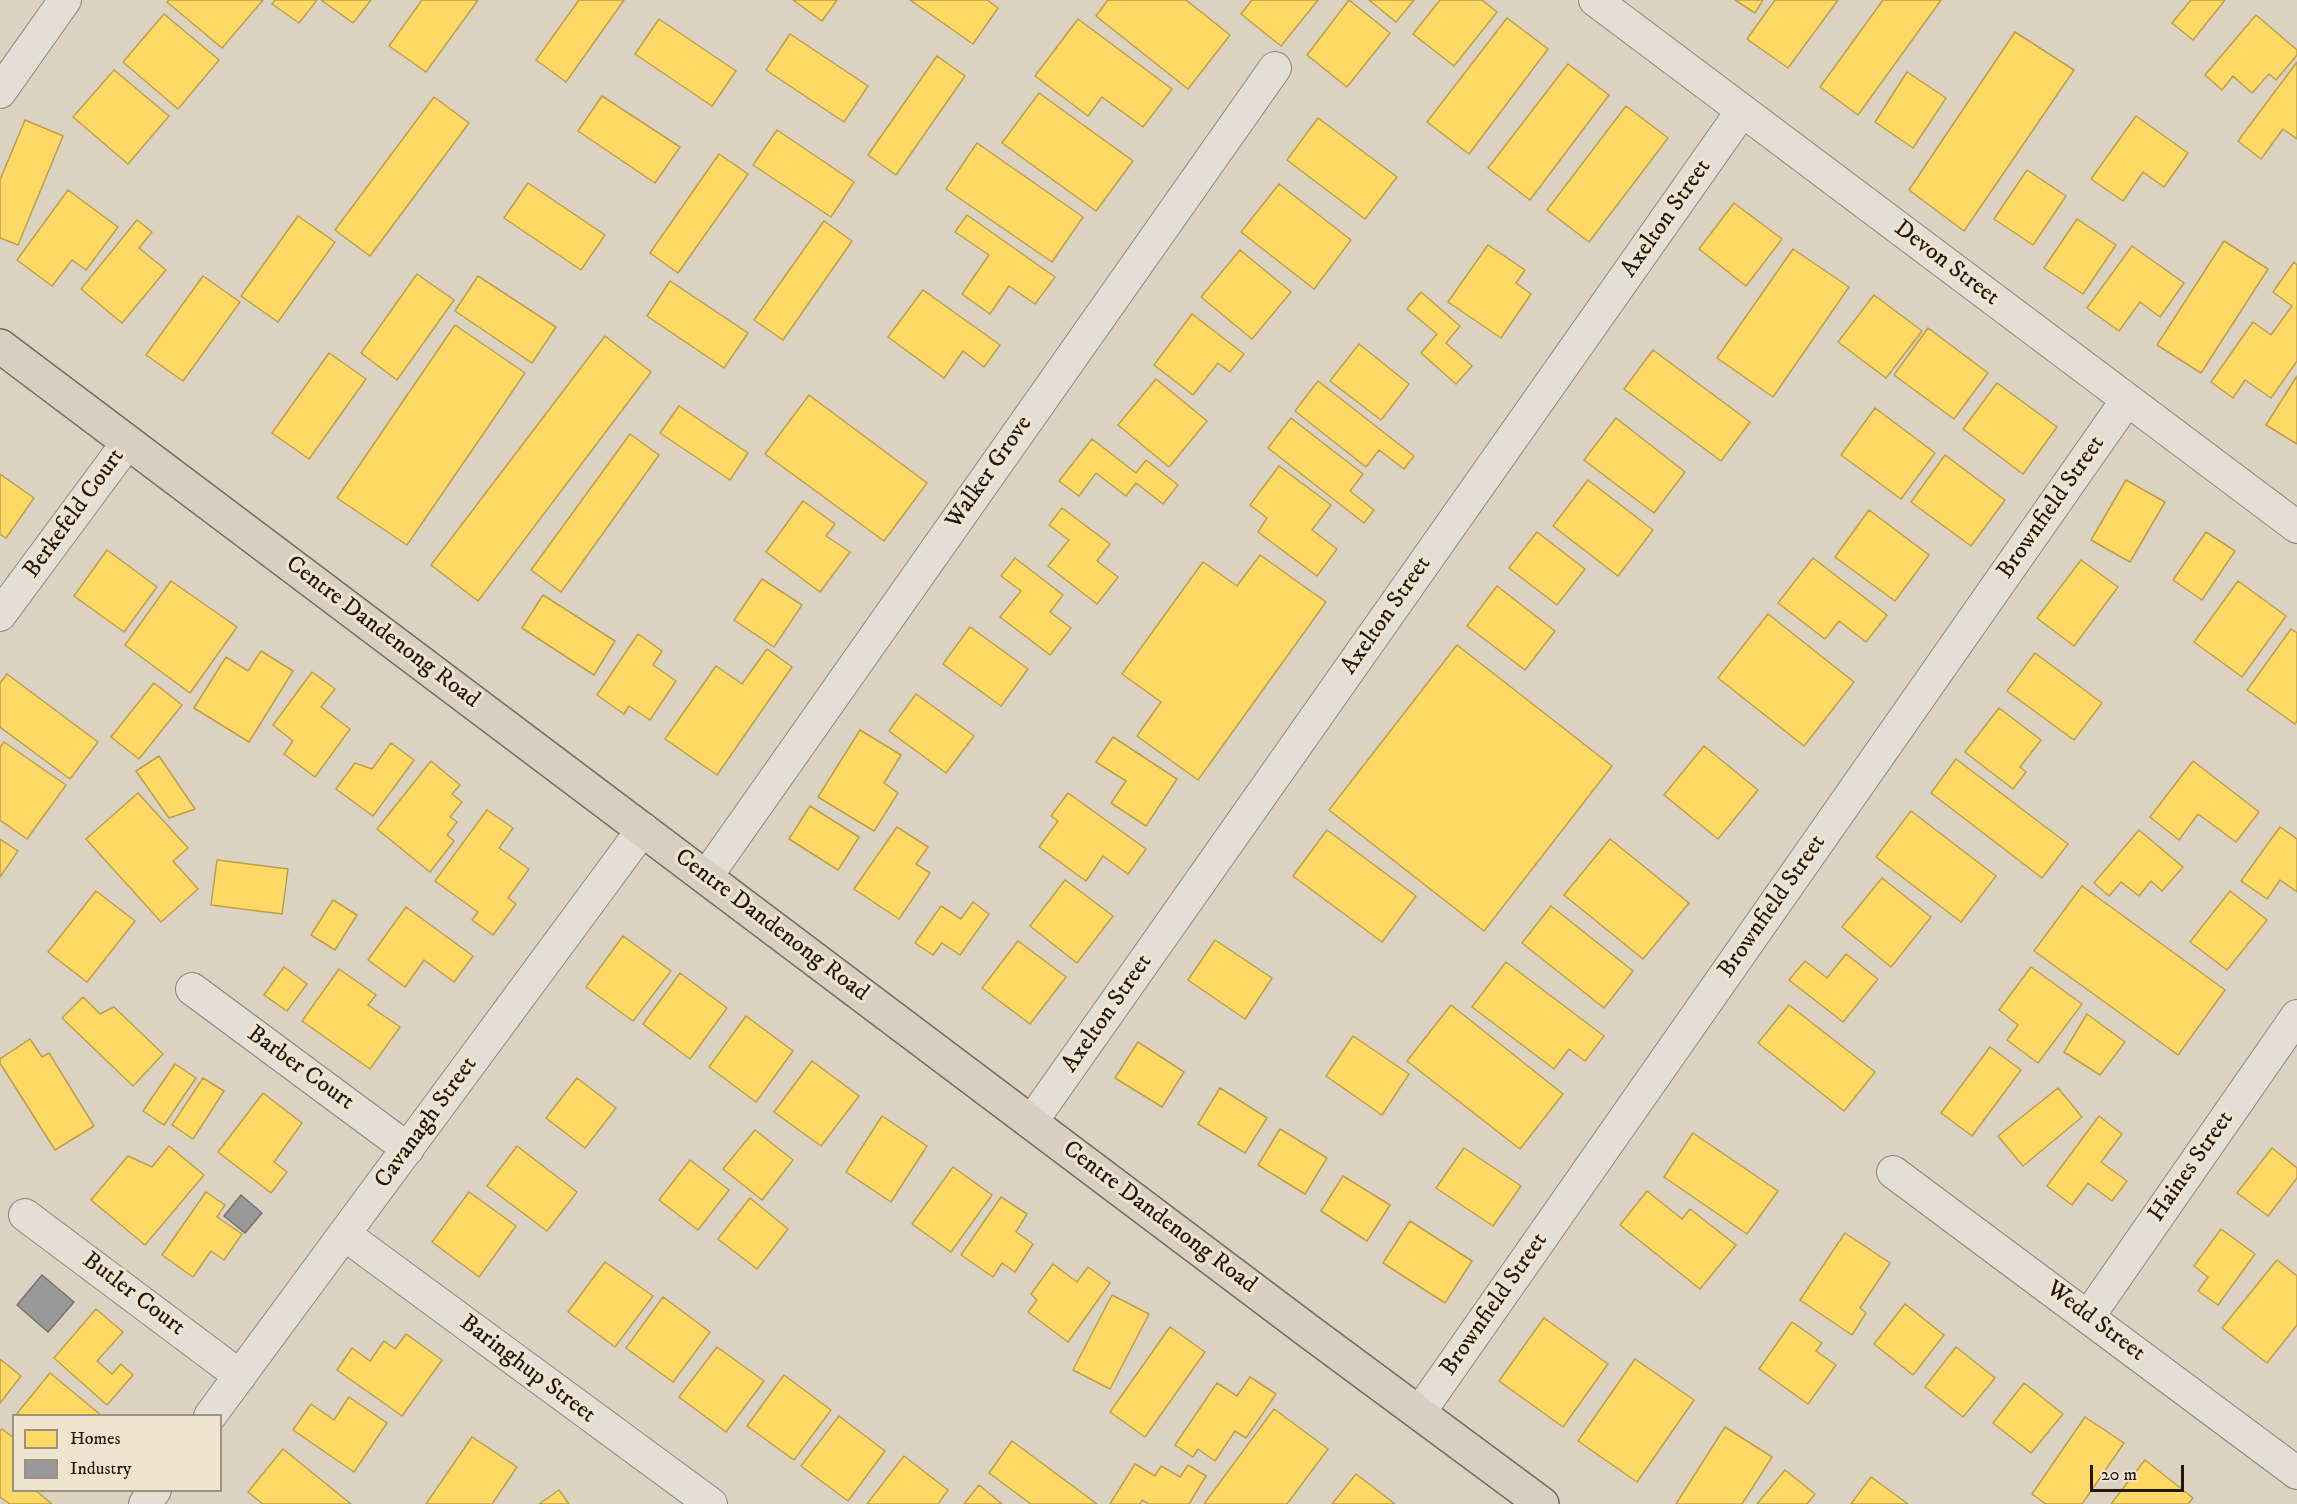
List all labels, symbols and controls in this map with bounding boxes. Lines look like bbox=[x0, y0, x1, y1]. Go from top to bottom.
street label: Axelton Street bbox=[1616, 154, 1718, 284]
street label: Devon Street bbox=[1888, 215, 2004, 313]
street label: Walker Grove bbox=[940, 411, 1040, 535]
street label: Brownfield Street bbox=[1992, 431, 2112, 585]
street label: Berkefeld Court bbox=[18, 444, 132, 584]
street label: Centre Dandenong Road bbox=[279, 551, 485, 715]
street label: Axelton Street bbox=[1336, 551, 1438, 681]
street label: Brownfield Street bbox=[1713, 830, 1833, 984]
street label: Centre Dandenong Road bbox=[668, 844, 874, 1008]
street label: Axelton Street bbox=[1057, 949, 1159, 1079]
street label: Barber Court bbox=[241, 1020, 359, 1118]
street label: Cavanagh Street bbox=[370, 1052, 484, 1194]
street label: Haines Street bbox=[2143, 1106, 2241, 1228]
street label: Centre Dandenong Road bbox=[1056, 1136, 1262, 1300]
street label: Brownfield Street bbox=[1435, 1228, 1555, 1382]
street label: Butler Court bbox=[76, 1247, 190, 1343]
street label: Wedd Street bbox=[2040, 1275, 2150, 1369]
street label: Baringhup Street bbox=[453, 1310, 601, 1430]
legend bbox=[12, 1414, 222, 1492]
text: Homes bbox=[70, 1428, 121, 1450]
scale bar bbox=[2093, 1453, 2188, 1491]
text: Industry bbox=[70, 1458, 131, 1480]
text: 20 m bbox=[2101, 1464, 2137, 1486]

